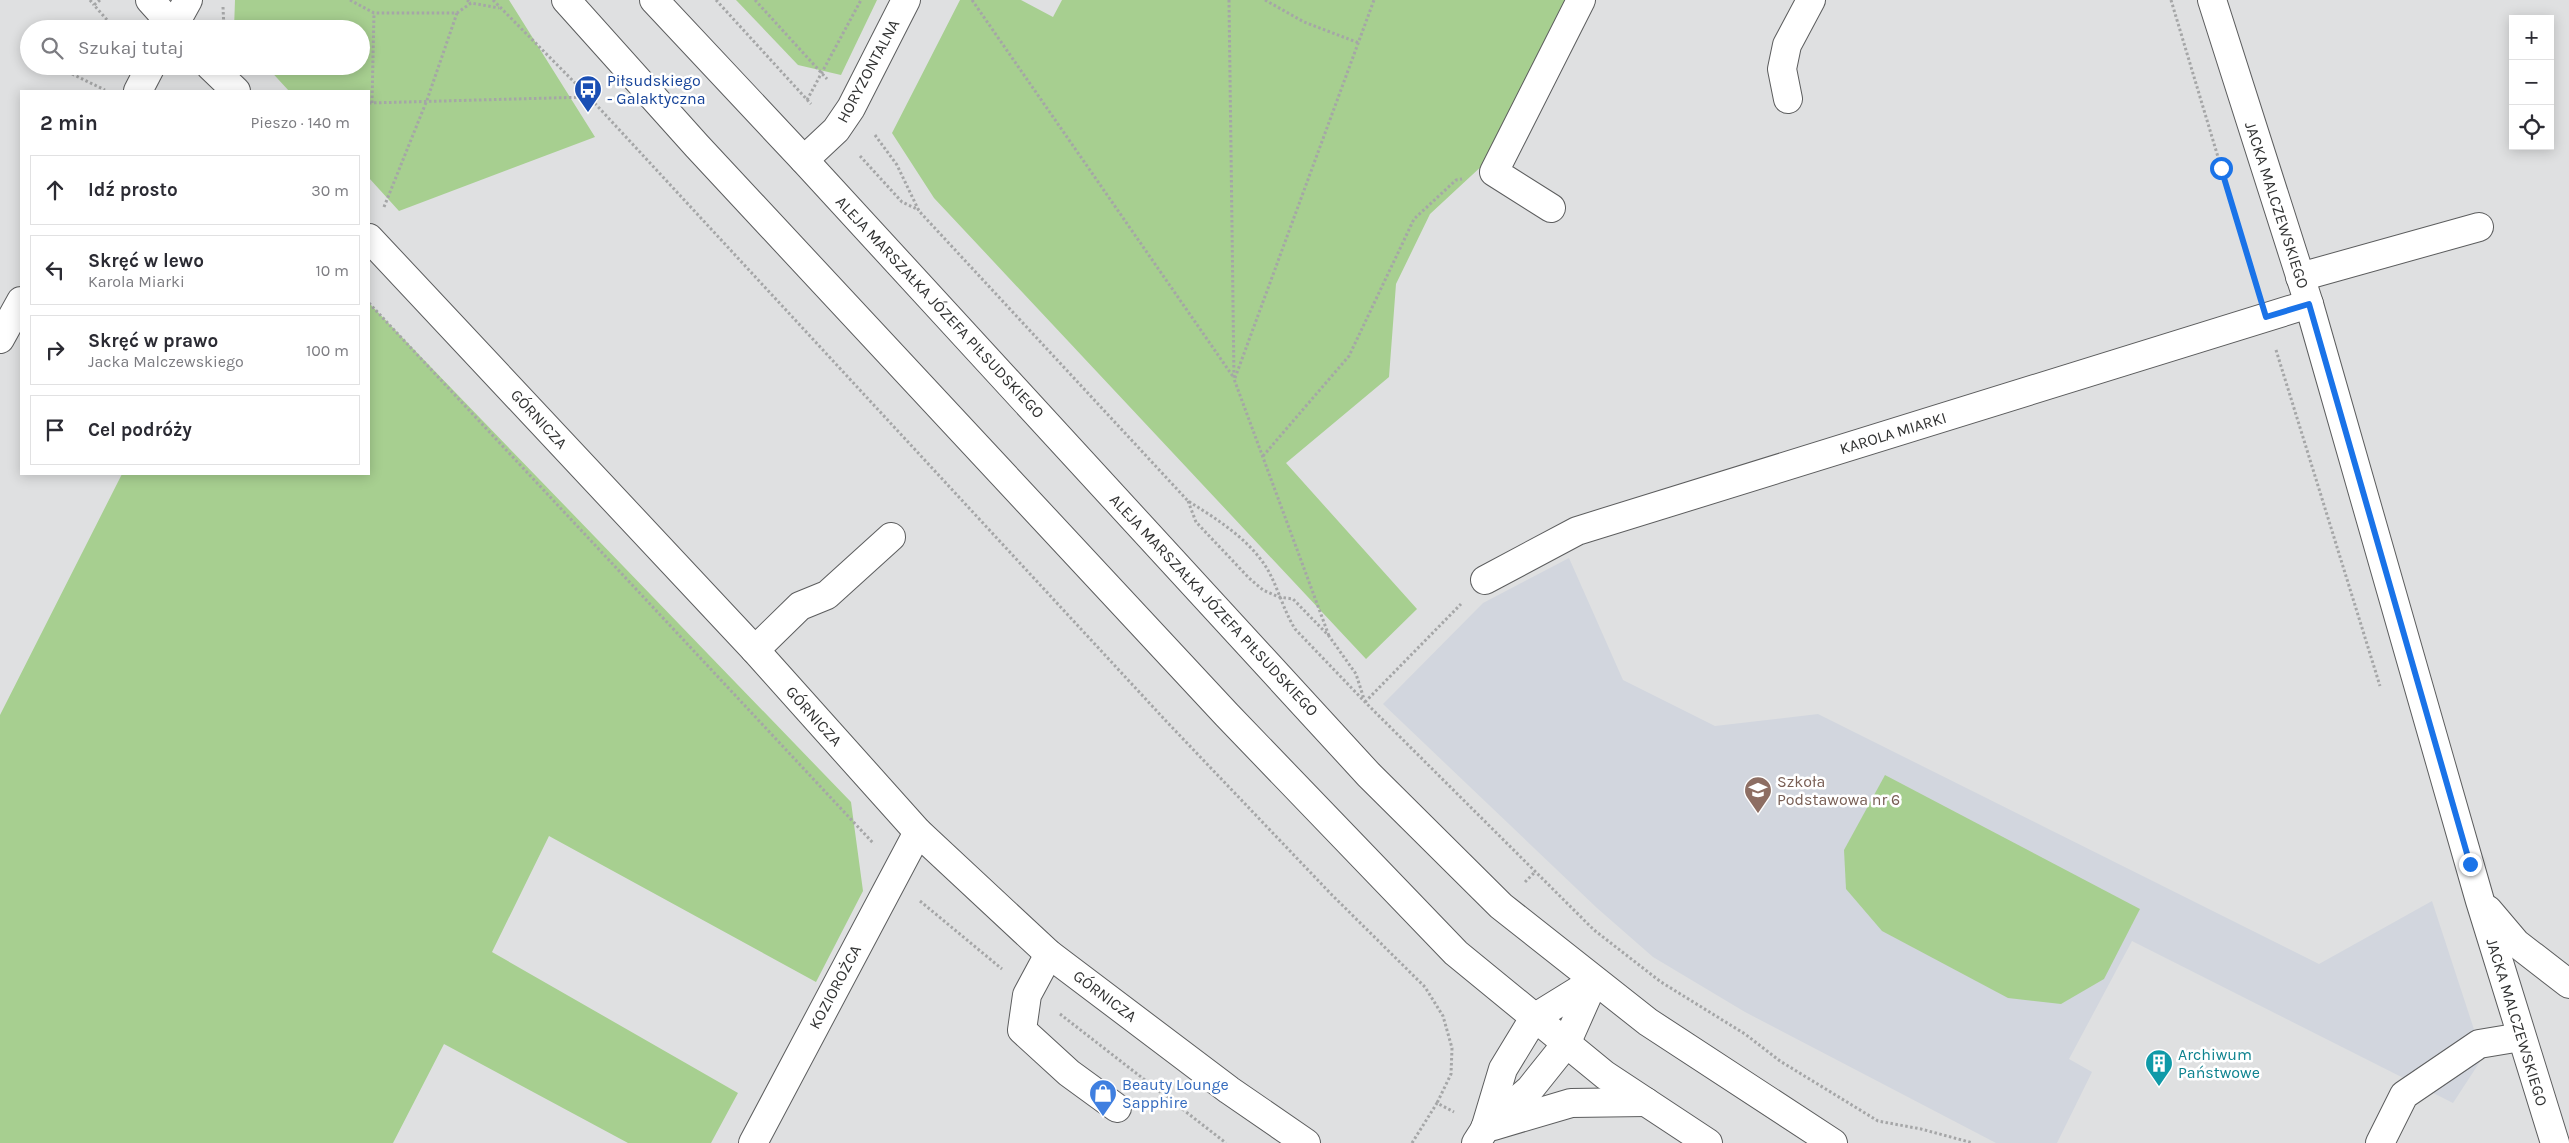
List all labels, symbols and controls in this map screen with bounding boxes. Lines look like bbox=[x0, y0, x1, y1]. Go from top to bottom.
map controls bbox=[2509, 15, 2554, 150]
button: + bbox=[2509, 15, 2554, 60]
street label: HORYZONTALNA bbox=[833, 16, 903, 126]
search box bbox=[20, 20, 370, 75]
icon: search bbox=[38, 34, 66, 62]
text: Szukaj tutaj bbox=[78, 37, 184, 59]
button: − bbox=[2509, 60, 2554, 105]
place label: Piłsudskiego - Galaktyczna bbox=[607, 71, 706, 108]
bus stop icon: Piłsudskiego - Galaktyczna bbox=[573, 74, 603, 113]
button: locate bbox=[2509, 105, 2554, 150]
text: 2 min bbox=[40, 111, 98, 135]
text: Pieszo · 140 m bbox=[250, 113, 350, 132]
street label: JACKA MALCZEWSKIEGO bbox=[2241, 119, 2313, 291]
route start bbox=[2210, 157, 2233, 180]
icon: ahead bbox=[41, 176, 69, 204]
text: Idź prosto bbox=[88, 179, 178, 201]
text: 30 m bbox=[311, 181, 349, 200]
street label: ALEJA MARSZAŁKA JÓZEFA PIŁSUDSKIEGO bbox=[832, 192, 1048, 422]
text: Skręć w lewo bbox=[88, 250, 204, 272]
icon: left bbox=[41, 256, 69, 284]
text: 10 m bbox=[315, 261, 349, 280]
text: Karola Miarki bbox=[88, 272, 185, 291]
text: Skręć w prawo bbox=[88, 330, 218, 352]
icon: right bbox=[41, 336, 69, 364]
text: 100 m bbox=[306, 341, 349, 360]
text: Jacka Malczewskiego bbox=[88, 352, 244, 371]
street label: GÓRNICZA bbox=[507, 385, 571, 453]
street label: KAROLA MIARKI bbox=[1837, 408, 1949, 458]
icon: arrive bbox=[41, 416, 69, 444]
text: Cel podróży bbox=[88, 419, 192, 441]
street label: ALEJA MARSZAŁKA JÓZEFA PIŁSUDSKIEGO bbox=[1106, 490, 1322, 720]
street label: GÓRNICZA bbox=[782, 682, 846, 750]
place label: Szkoła Podstawowa nr 6 bbox=[1777, 772, 1900, 809]
school or university icon: Szkoła Podstawowa nr 6 bbox=[1743, 775, 1773, 814]
route end bbox=[2459, 853, 2482, 876]
street label: JACKA MALCZEWSKIEGO bbox=[2482, 936, 2552, 1108]
street label: KOZIOROŻCA bbox=[805, 942, 865, 1032]
street label: GÓRNICZA bbox=[1070, 966, 1140, 1026]
place label: Archiwum Państwowe bbox=[2178, 1045, 2260, 1082]
building icon: Archiwum Państwowe bbox=[2144, 1048, 2174, 1087]
place label: Beauty Lounge Sapphire bbox=[1122, 1075, 1229, 1112]
shop icon: Beauty Lounge Sapphire bbox=[1088, 1078, 1118, 1117]

